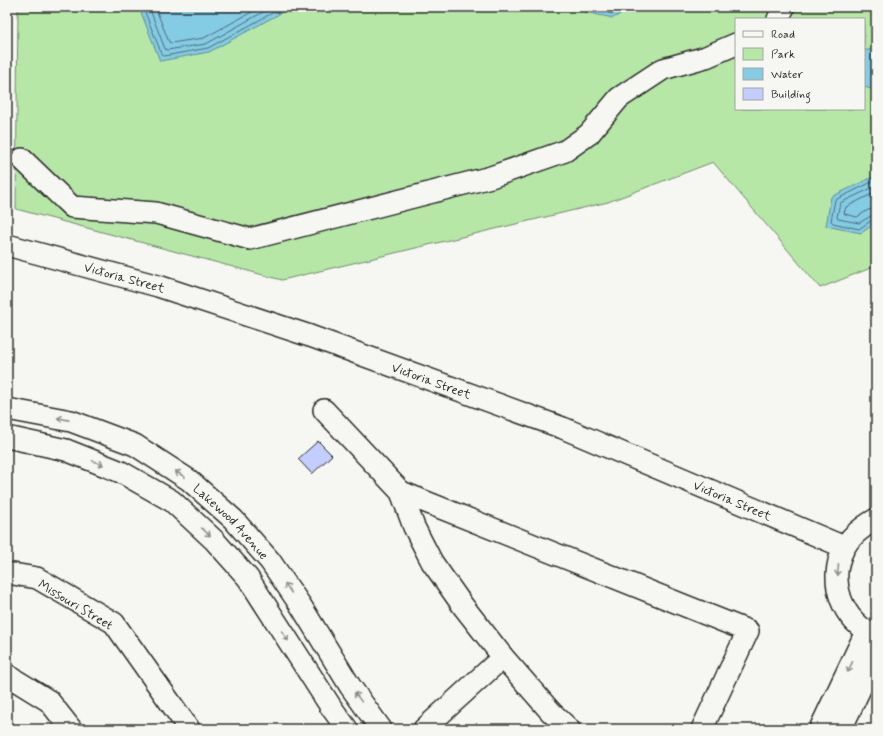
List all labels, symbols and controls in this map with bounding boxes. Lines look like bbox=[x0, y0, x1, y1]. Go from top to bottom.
legend bbox=[735, 18, 865, 110]
text: Road bbox=[771, 27, 795, 43]
text: Park bbox=[771, 47, 795, 63]
text: Water bbox=[771, 67, 803, 83]
text: Building bbox=[771, 87, 811, 104]
street label: Victoria Street bbox=[82, 259, 167, 298]
street label: Victoria Street bbox=[389, 359, 474, 404]
one-way arrow bbox=[57, 415, 70, 423]
one-way arrow bbox=[92, 459, 104, 467]
one-way arrow bbox=[175, 470, 186, 478]
street label: Victoria Street bbox=[690, 477, 774, 525]
street label: Lakewood Avenue bbox=[189, 481, 272, 564]
one-way arrow bbox=[201, 528, 211, 537]
one-way arrow bbox=[834, 563, 841, 576]
street label: Missouri Street bbox=[35, 576, 116, 634]
one-way arrow bbox=[284, 582, 293, 593]
one-way arrow bbox=[280, 630, 289, 641]
one-way arrow bbox=[846, 661, 853, 673]
one-way arrow bbox=[354, 692, 362, 703]

